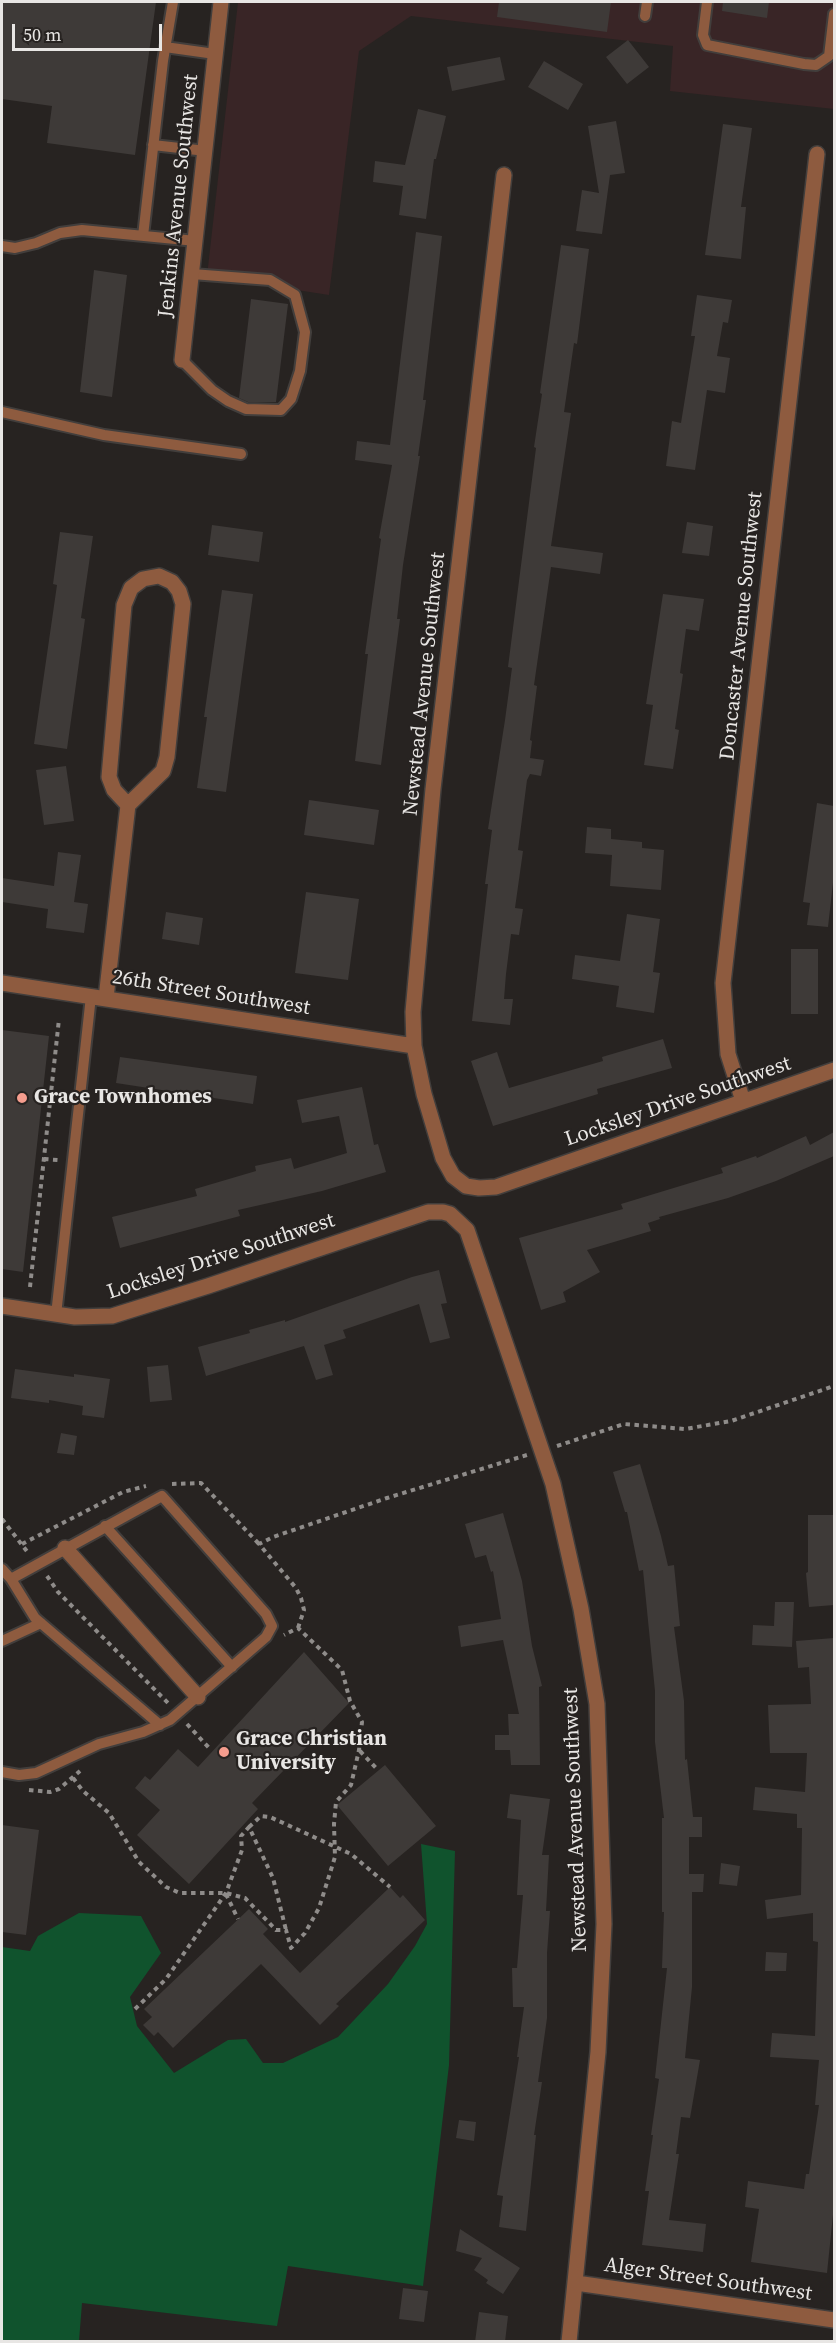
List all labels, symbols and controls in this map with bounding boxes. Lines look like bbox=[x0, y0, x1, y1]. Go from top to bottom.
scale bar bbox=[15, 12, 165, 50]
text: 50 m bbox=[23, 22, 61, 47]
street label: Jenkins Avenue Southwest bbox=[154, 73, 204, 319]
street label: Doncaster Avenue Southwest bbox=[715, 491, 769, 761]
street label: Newstead Avenue Southwest bbox=[399, 551, 451, 817]
street label: 26th Street Southwest bbox=[110, 965, 312, 1021]
street label: Locksley Drive Southwest bbox=[562, 1051, 794, 1153]
place label: Grace Townhomes bbox=[34, 1085, 212, 1111]
marker: Grace Townhomes bbox=[15, 1091, 29, 1105]
street label: Locksley Drive Southwest bbox=[104, 1208, 338, 1306]
street label: Newstead Avenue Southwest bbox=[559, 1687, 593, 1953]
place label: Grace Christian University bbox=[236, 1727, 387, 1777]
marker: Grace Christian University bbox=[217, 1745, 231, 1759]
street label: Alger Street Southwest bbox=[602, 2253, 814, 2307]

